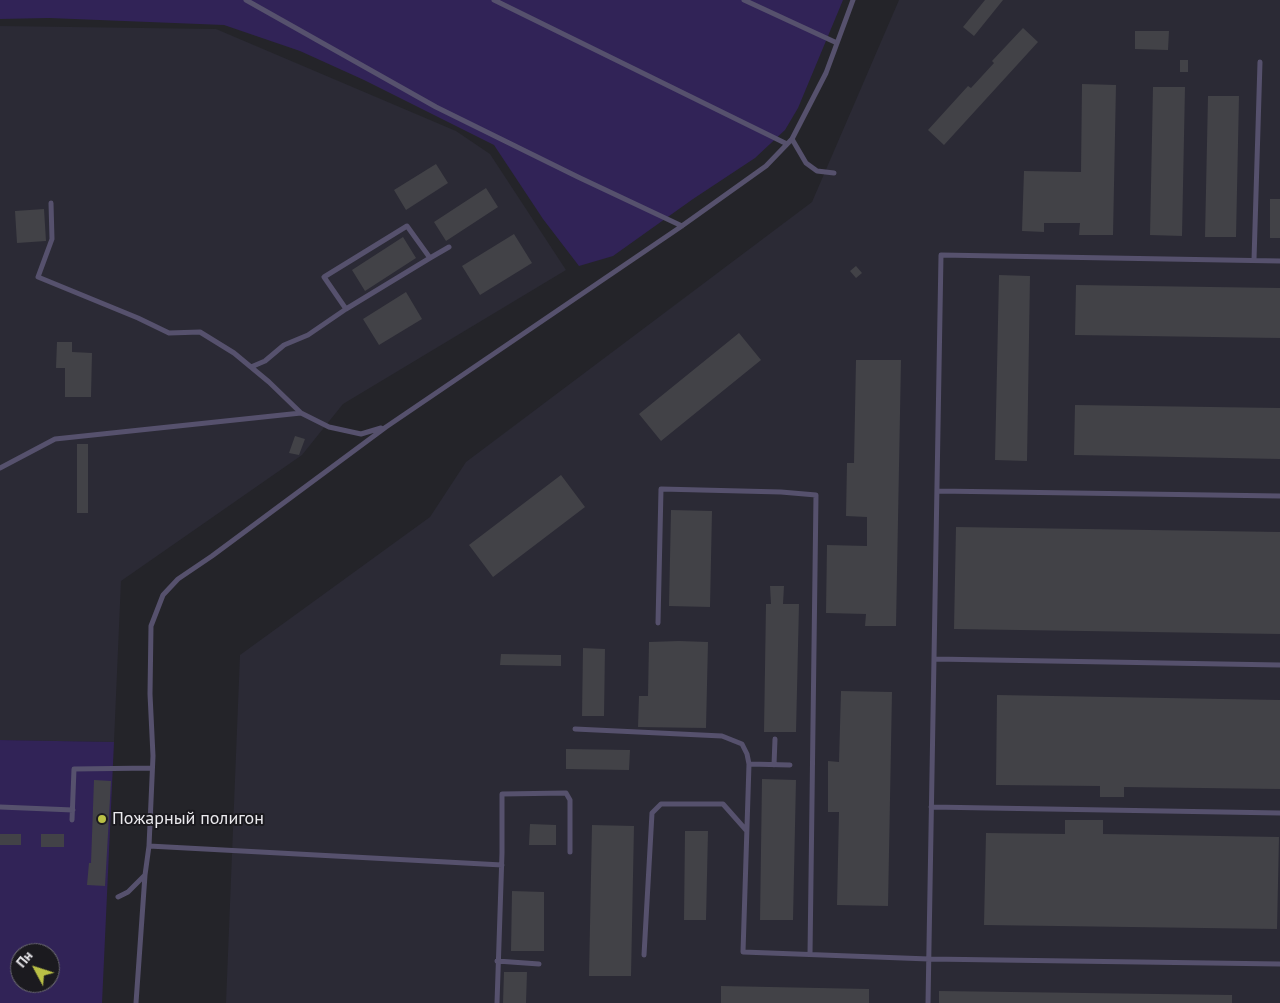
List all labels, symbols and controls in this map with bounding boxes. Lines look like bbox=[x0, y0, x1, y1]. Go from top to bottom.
place label: Пожарный полигон bbox=[112, 808, 264, 830]
marker: Пожарный полигон bbox=[96, 813, 108, 825]
north arrow bbox=[10, 943, 60, 993]
text: Пн bbox=[12, 947, 36, 971]

